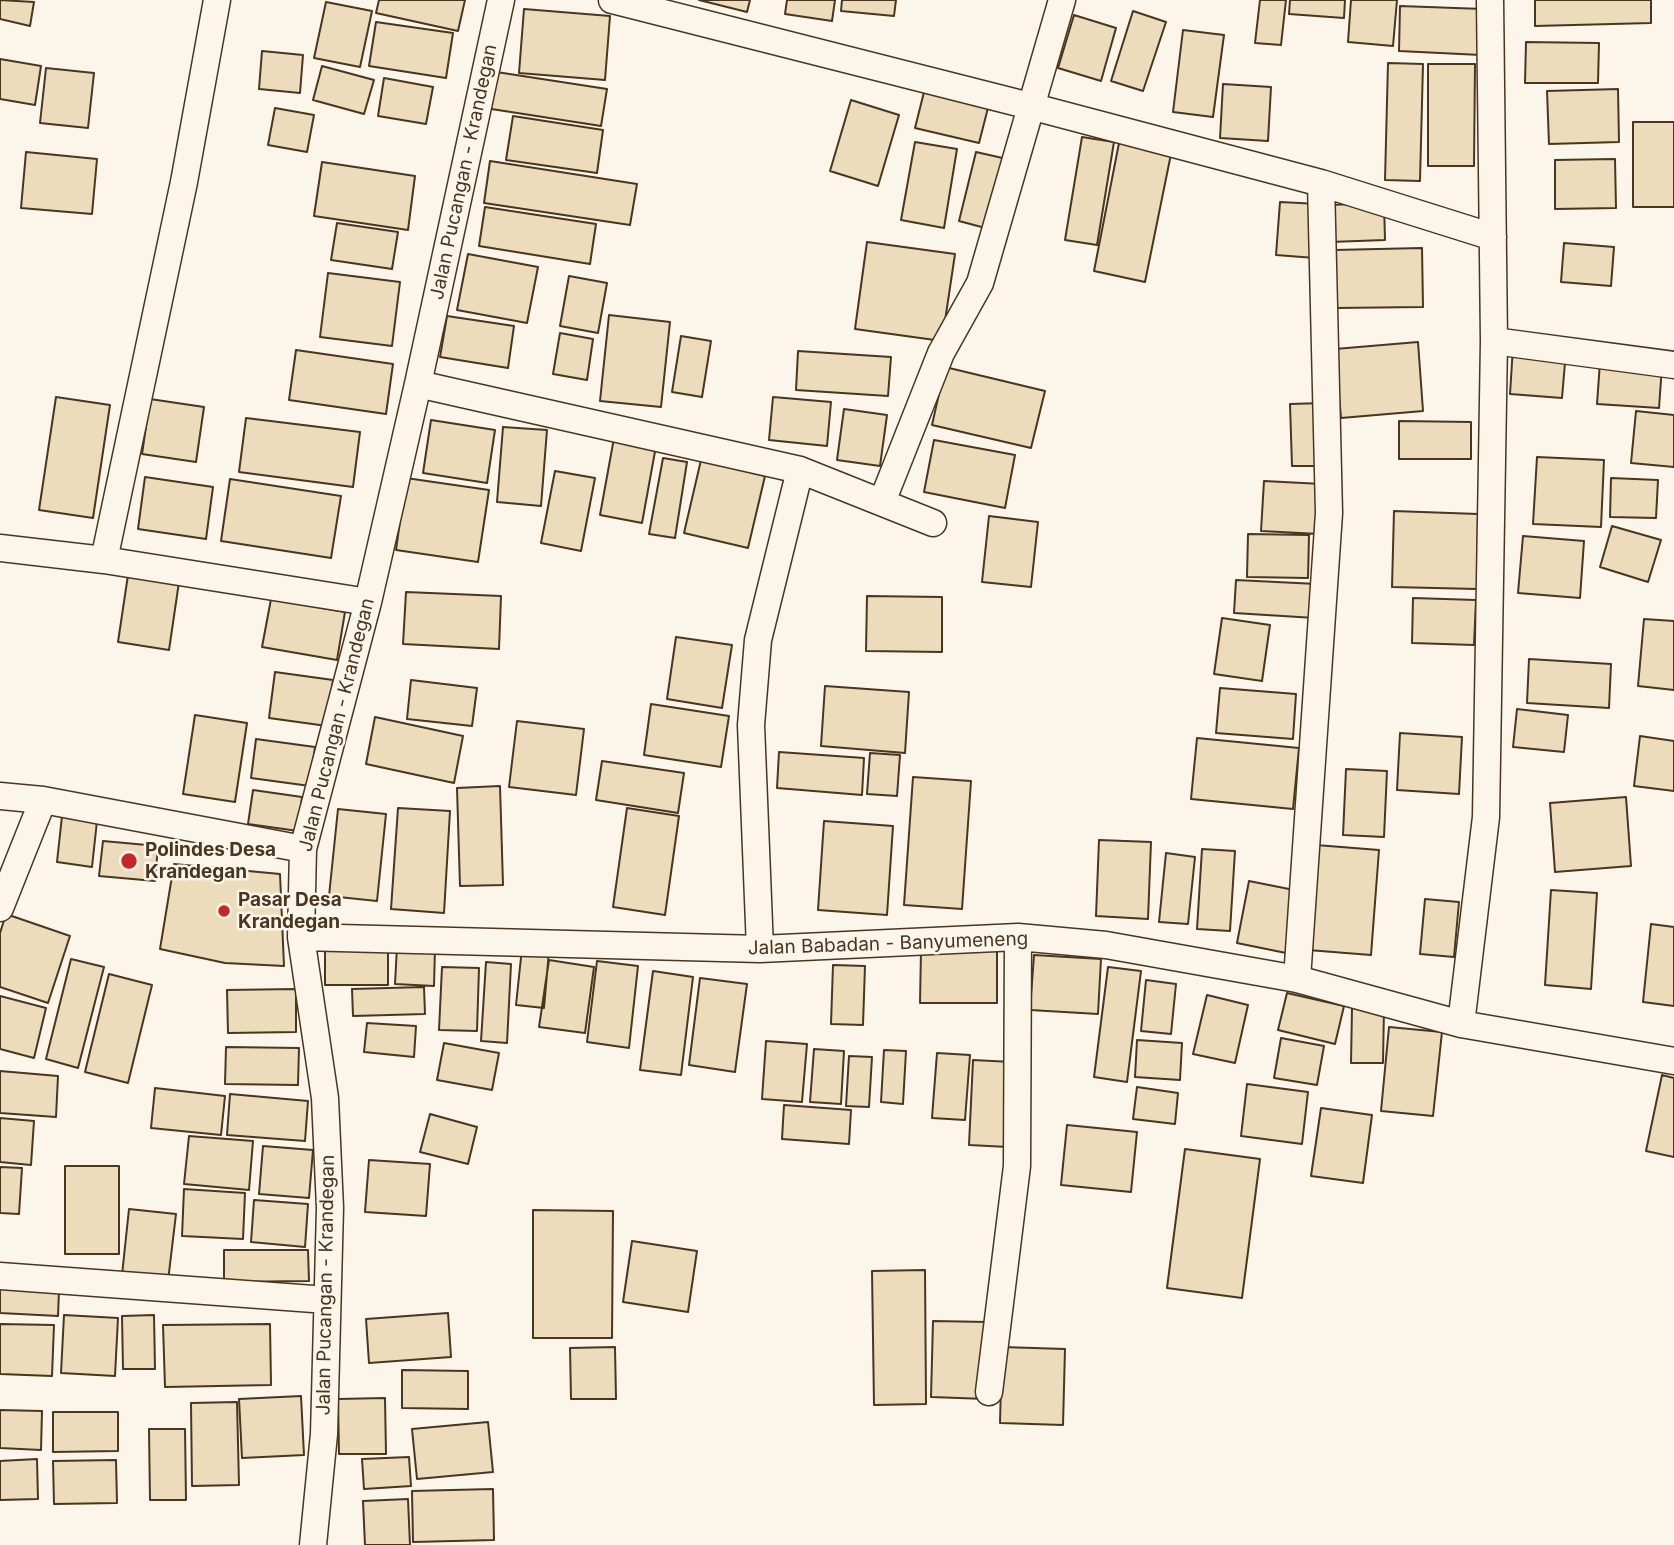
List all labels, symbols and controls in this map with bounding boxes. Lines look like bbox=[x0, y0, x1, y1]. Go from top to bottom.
street label: Jalan Pucangan - Krandegan bbox=[426, 42, 502, 302]
street label: Jalan Pucangan - Krandegan bbox=[294, 596, 380, 854]
place label: Polindes Desa Krandegan bbox=[145, 839, 276, 883]
marker: Polindes Desa Krandegan bbox=[119, 851, 139, 871]
place label: Pasar Desa Krandegan bbox=[238, 889, 342, 933]
marker: Pasar Desa Krandegan bbox=[216, 903, 232, 919]
street label: Jalan Babadan - Banyumeneng bbox=[747, 928, 1029, 960]
street label: Jalan Pucangan - Krandegan bbox=[312, 1154, 340, 1416]

